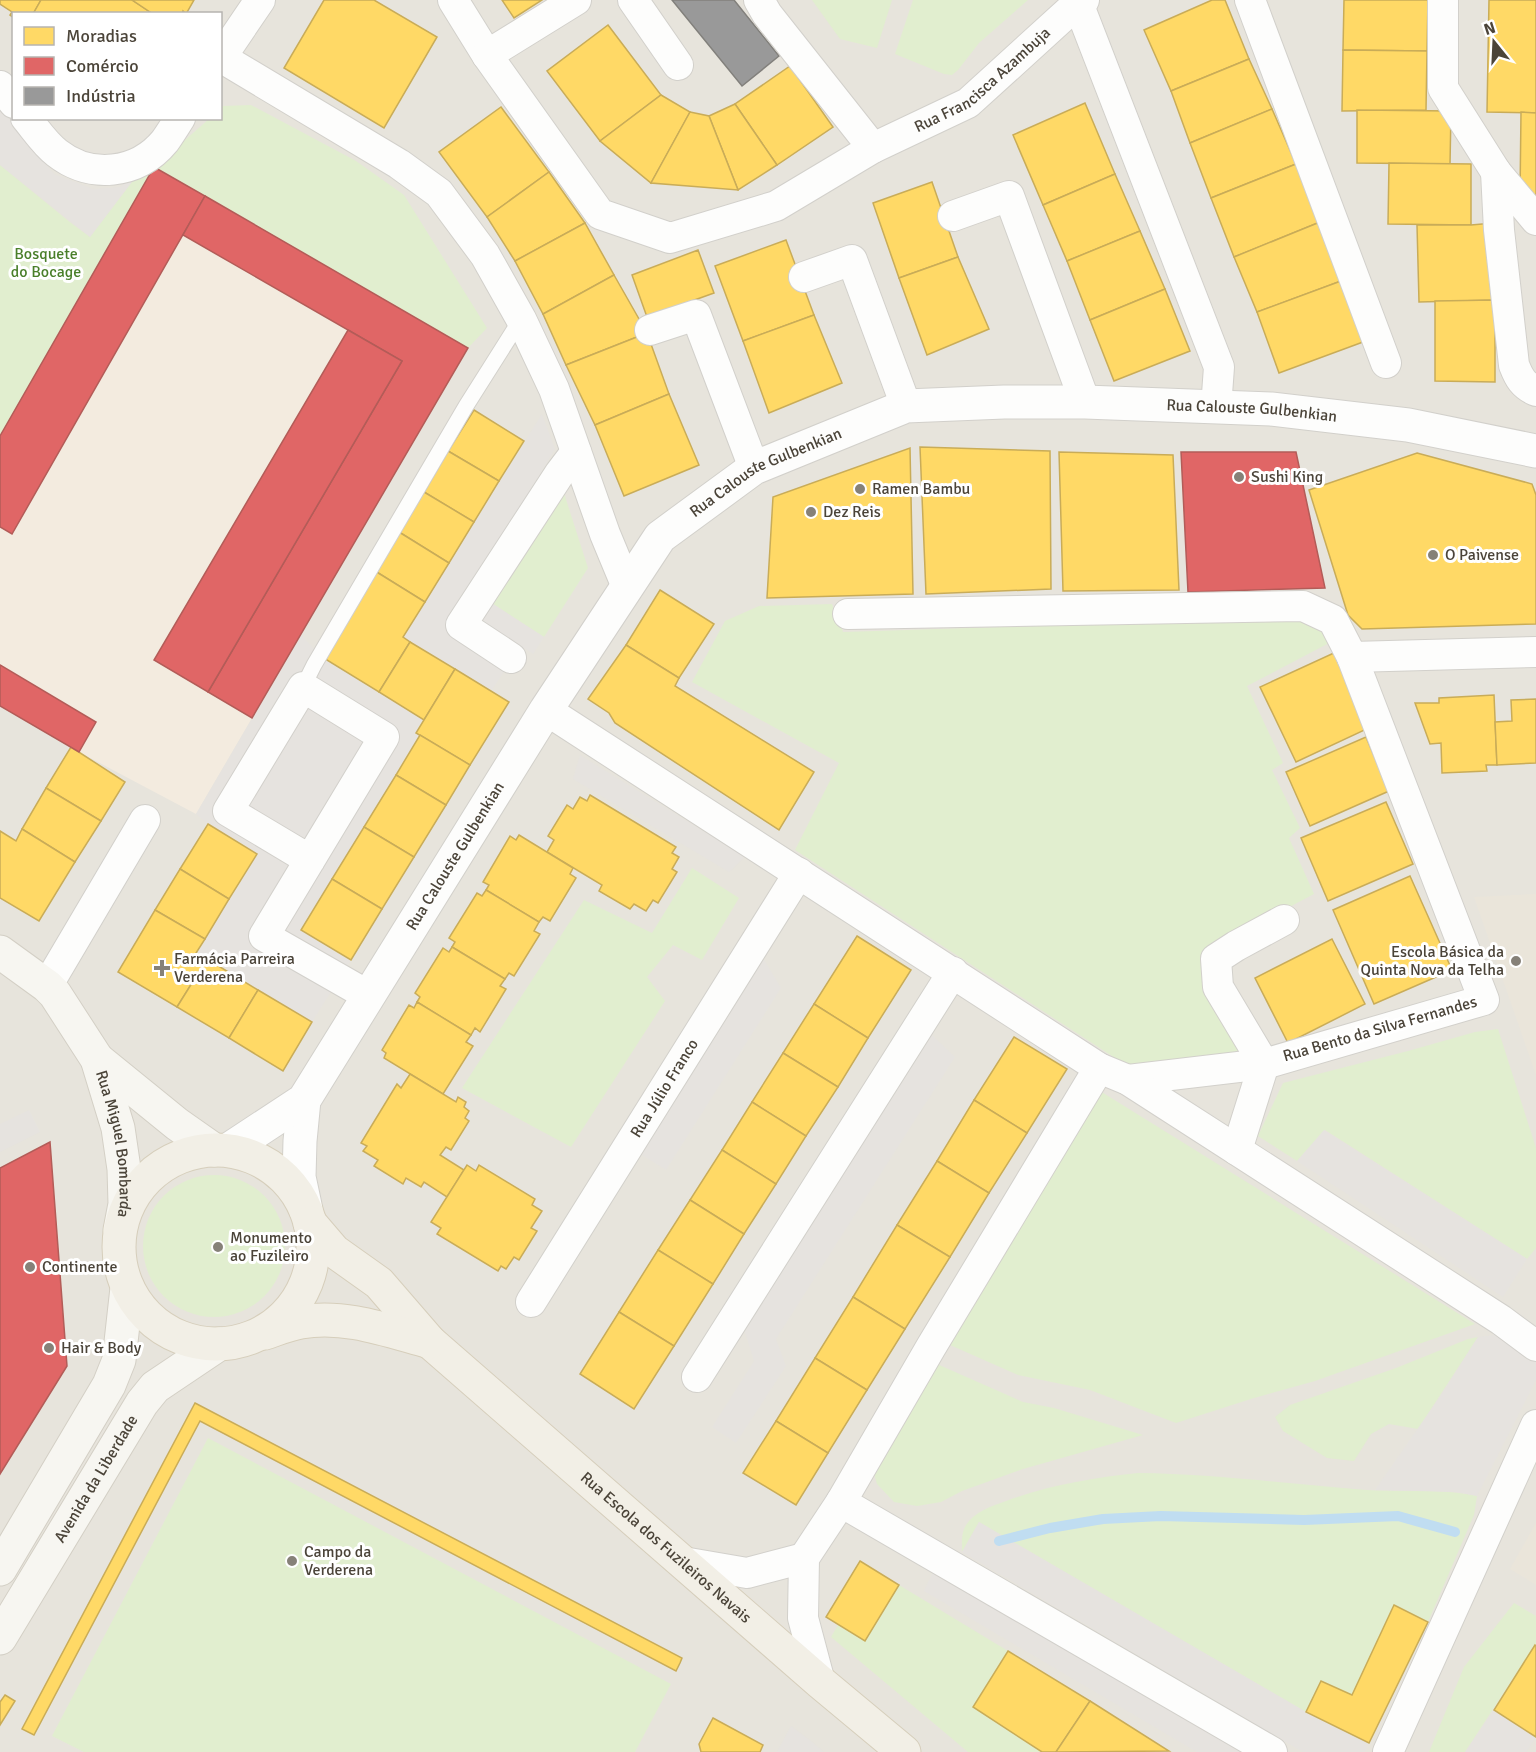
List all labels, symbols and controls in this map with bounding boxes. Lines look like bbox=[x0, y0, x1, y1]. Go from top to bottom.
legend bbox=[12, 12, 222, 120]
north arrow bbox=[1464, 12, 1524, 72]
text: N bbox=[1481, 17, 1498, 40]
street label: Rua Francisca Azambuja bbox=[911, 23, 1055, 137]
text: Moradias bbox=[66, 25, 137, 47]
text: Comércio bbox=[66, 55, 139, 77]
text: Indústria bbox=[66, 85, 136, 107]
park label: Bosquete do Bocage bbox=[11, 244, 81, 282]
street label: Rua Calouste Gulbenkian bbox=[1166, 395, 1338, 427]
street label: Rua Calouste Gulbenkian bbox=[686, 423, 845, 522]
place label: Sushi King bbox=[1251, 467, 1323, 487]
marker: Sushi King bbox=[1232, 470, 1246, 484]
place label: Ramen Bambu bbox=[872, 479, 970, 499]
marker: Ramen Bambu bbox=[853, 482, 867, 496]
place label: Dez Reis bbox=[823, 502, 881, 522]
marker: Dez Reis bbox=[804, 505, 818, 519]
place label: O Paivense bbox=[1445, 545, 1519, 565]
marker: O Paivense bbox=[1426, 548, 1440, 562]
street label: Rua Calouste Gulbenkian bbox=[402, 778, 509, 934]
place label: Escola Básica da Quinta Nova da Telha bbox=[1360, 942, 1504, 980]
place label: Farmácia Parreira Verderena bbox=[174, 949, 295, 987]
marker: Escola Básica da Quinta Nova da Telha bbox=[1509, 954, 1523, 968]
marker: Farmácia Parreira Verderena bbox=[155, 961, 169, 975]
street label: Rua Bento da Silva Fernandes bbox=[1281, 992, 1479, 1066]
street label: Rua Júlio Franco bbox=[626, 1035, 703, 1141]
street label: Rua Miguel Bombarda bbox=[91, 1068, 135, 1219]
place label: Monumento ao Fuzileiro bbox=[230, 1228, 312, 1266]
marker: Monumento ao Fuzileiro bbox=[211, 1240, 225, 1254]
place label: Continente bbox=[42, 1257, 118, 1277]
marker: Continente bbox=[23, 1260, 37, 1274]
place label: Hair & Body bbox=[61, 1338, 142, 1358]
marker: Hair & Body bbox=[42, 1341, 56, 1355]
street label: Avenida da Liberdade bbox=[50, 1411, 142, 1546]
street label: Rua Escola dos Fuzileiros Navais bbox=[576, 1468, 755, 1628]
place label: Campo da Verderena bbox=[304, 1542, 373, 1580]
marker: Campo da Verderena bbox=[285, 1554, 299, 1568]

